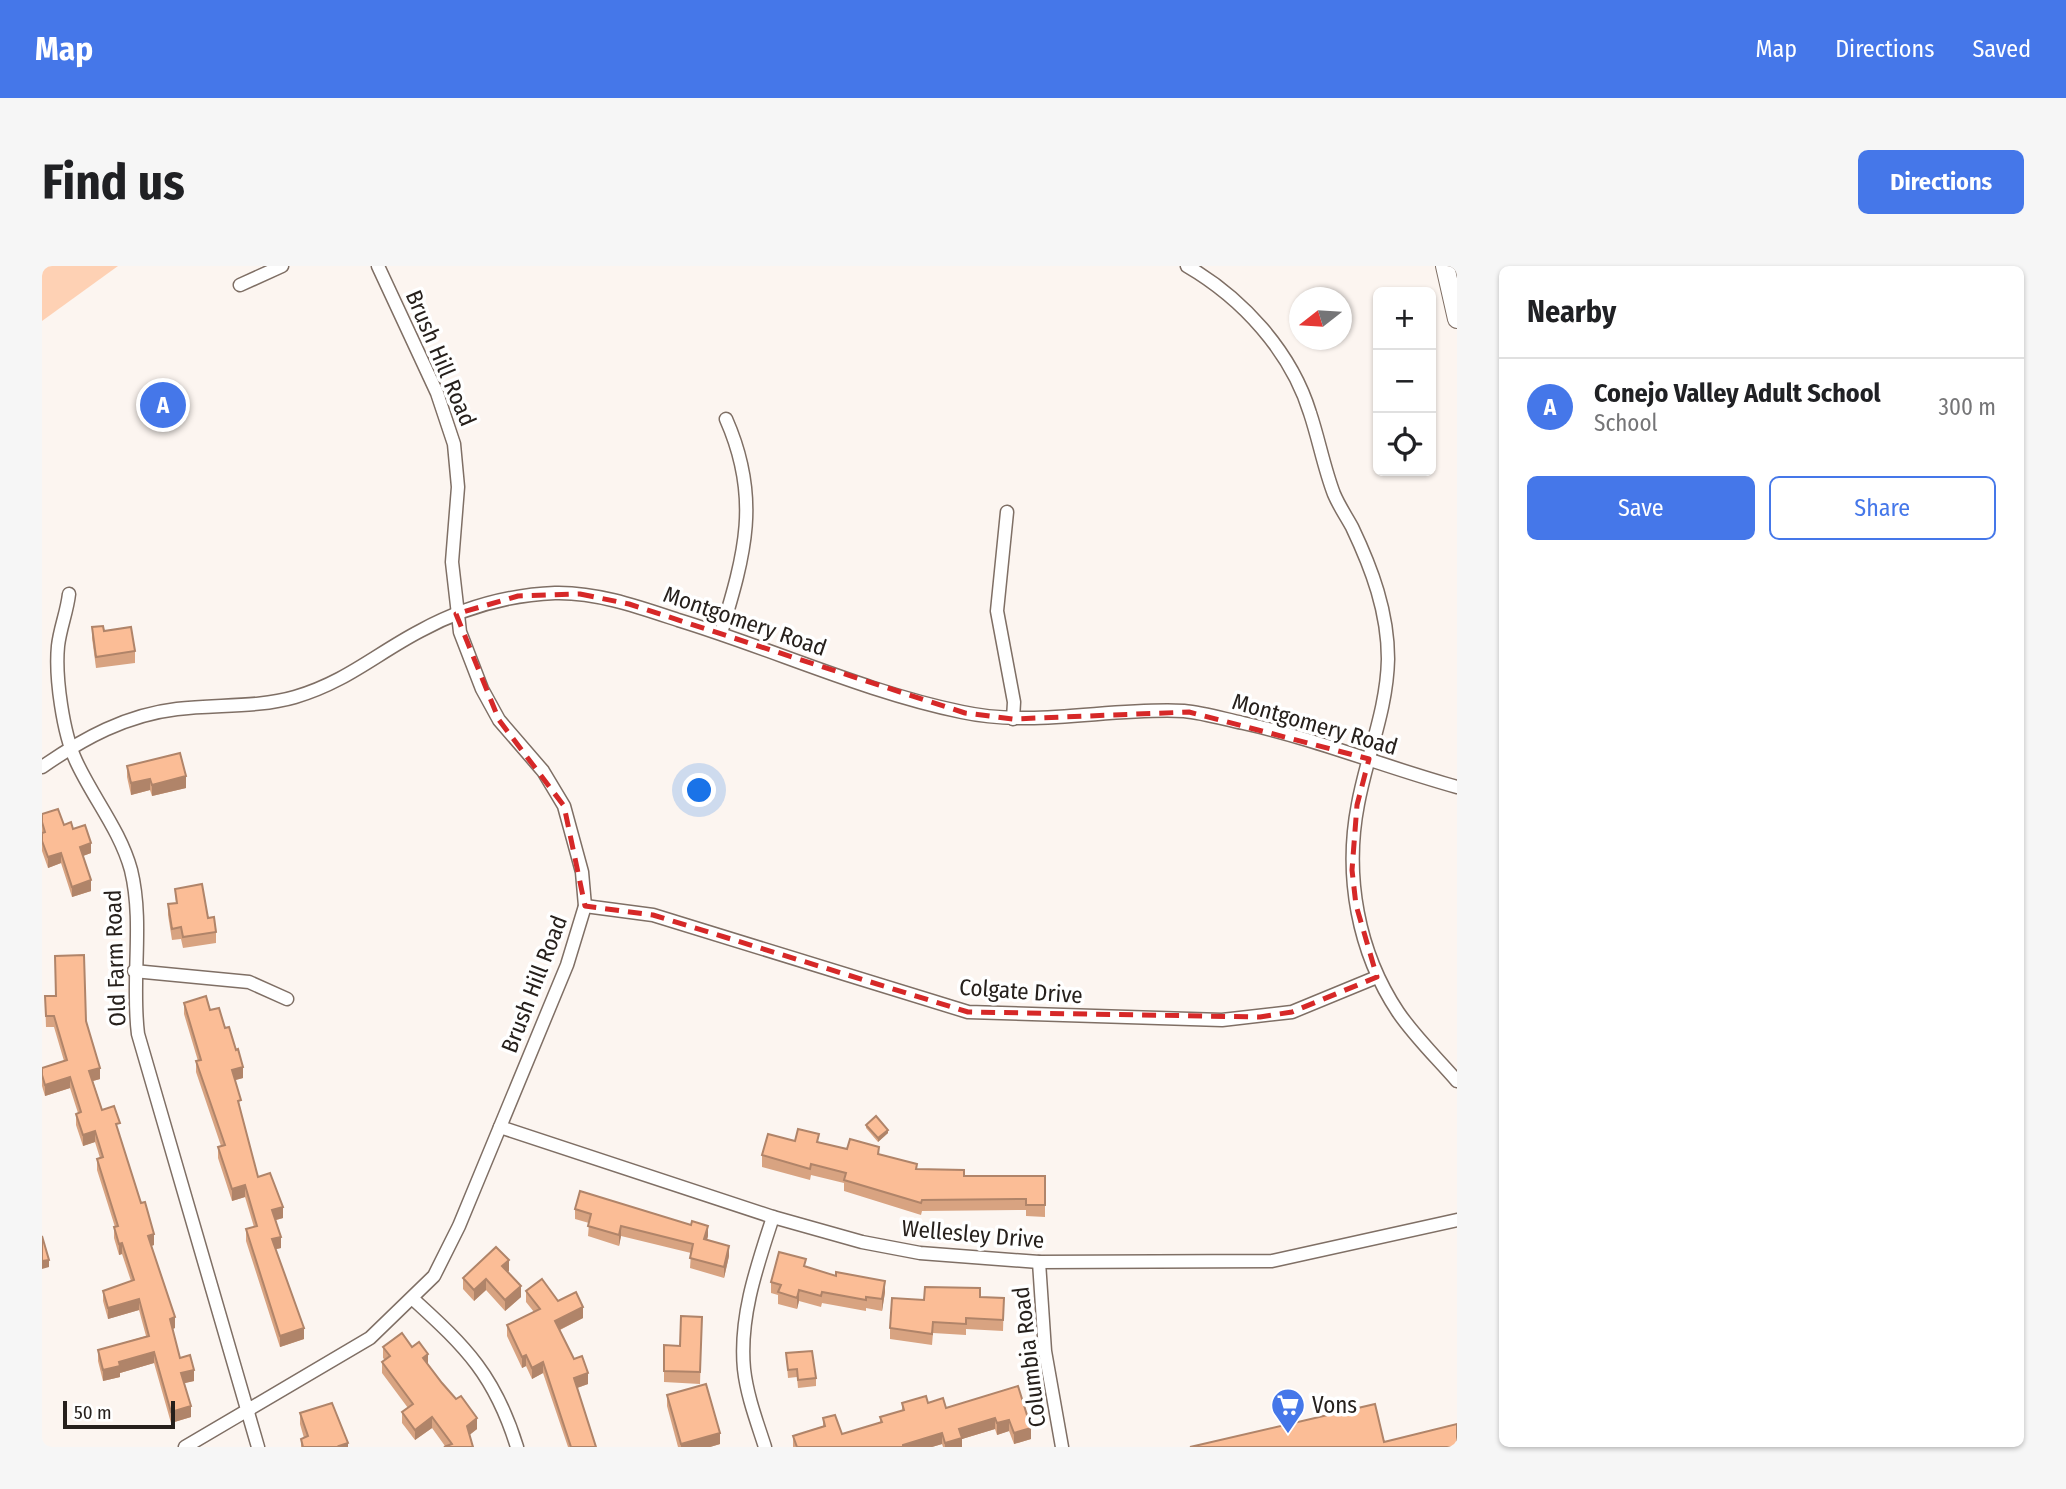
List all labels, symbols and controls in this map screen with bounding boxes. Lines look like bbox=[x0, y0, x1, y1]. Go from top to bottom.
text: Map bbox=[35, 29, 93, 69]
text: Map bbox=[1756, 35, 1797, 63]
text: Directions bbox=[1835, 35, 1934, 63]
text: Saved bbox=[1972, 35, 2031, 63]
button: Directions bbox=[1858, 150, 2024, 214]
text: Find us bbox=[42, 153, 185, 212]
street label: Brush Hill Road bbox=[400, 286, 482, 430]
north arrow bbox=[1289, 287, 1352, 350]
map controls bbox=[1373, 287, 1436, 476]
button: + bbox=[1373, 287, 1436, 350]
text: Nearby bbox=[1527, 294, 1616, 330]
button: − bbox=[1373, 350, 1436, 413]
text: Conejo Valley Adult School bbox=[1594, 378, 1881, 409]
pin: A bbox=[140, 379, 186, 431]
text: A bbox=[1544, 393, 1556, 421]
text: 300 m bbox=[1939, 393, 1996, 421]
text: School bbox=[1594, 409, 1658, 437]
button: locate bbox=[1373, 413, 1436, 476]
button: Save bbox=[1527, 476, 1755, 540]
button: Share bbox=[1769, 476, 1996, 540]
street label: Montgomery Road bbox=[660, 580, 830, 662]
street label: Montgomery Road bbox=[1229, 687, 1401, 761]
your location bbox=[682, 773, 716, 807]
street label: Old Farm Road bbox=[99, 889, 131, 1027]
street label: Brush Hill Road bbox=[495, 911, 573, 1057]
street label: Colgate Drive bbox=[958, 973, 1084, 1009]
street label: Wellesley Drive bbox=[900, 1214, 1046, 1254]
street label: Columbia Road bbox=[1006, 1285, 1052, 1429]
supermarket icon: Vons bbox=[1269, 1386, 1307, 1435]
place label: Vons bbox=[1312, 1391, 1357, 1419]
scale bar bbox=[63, 1398, 175, 1430]
text: 50 m bbox=[74, 1401, 112, 1424]

